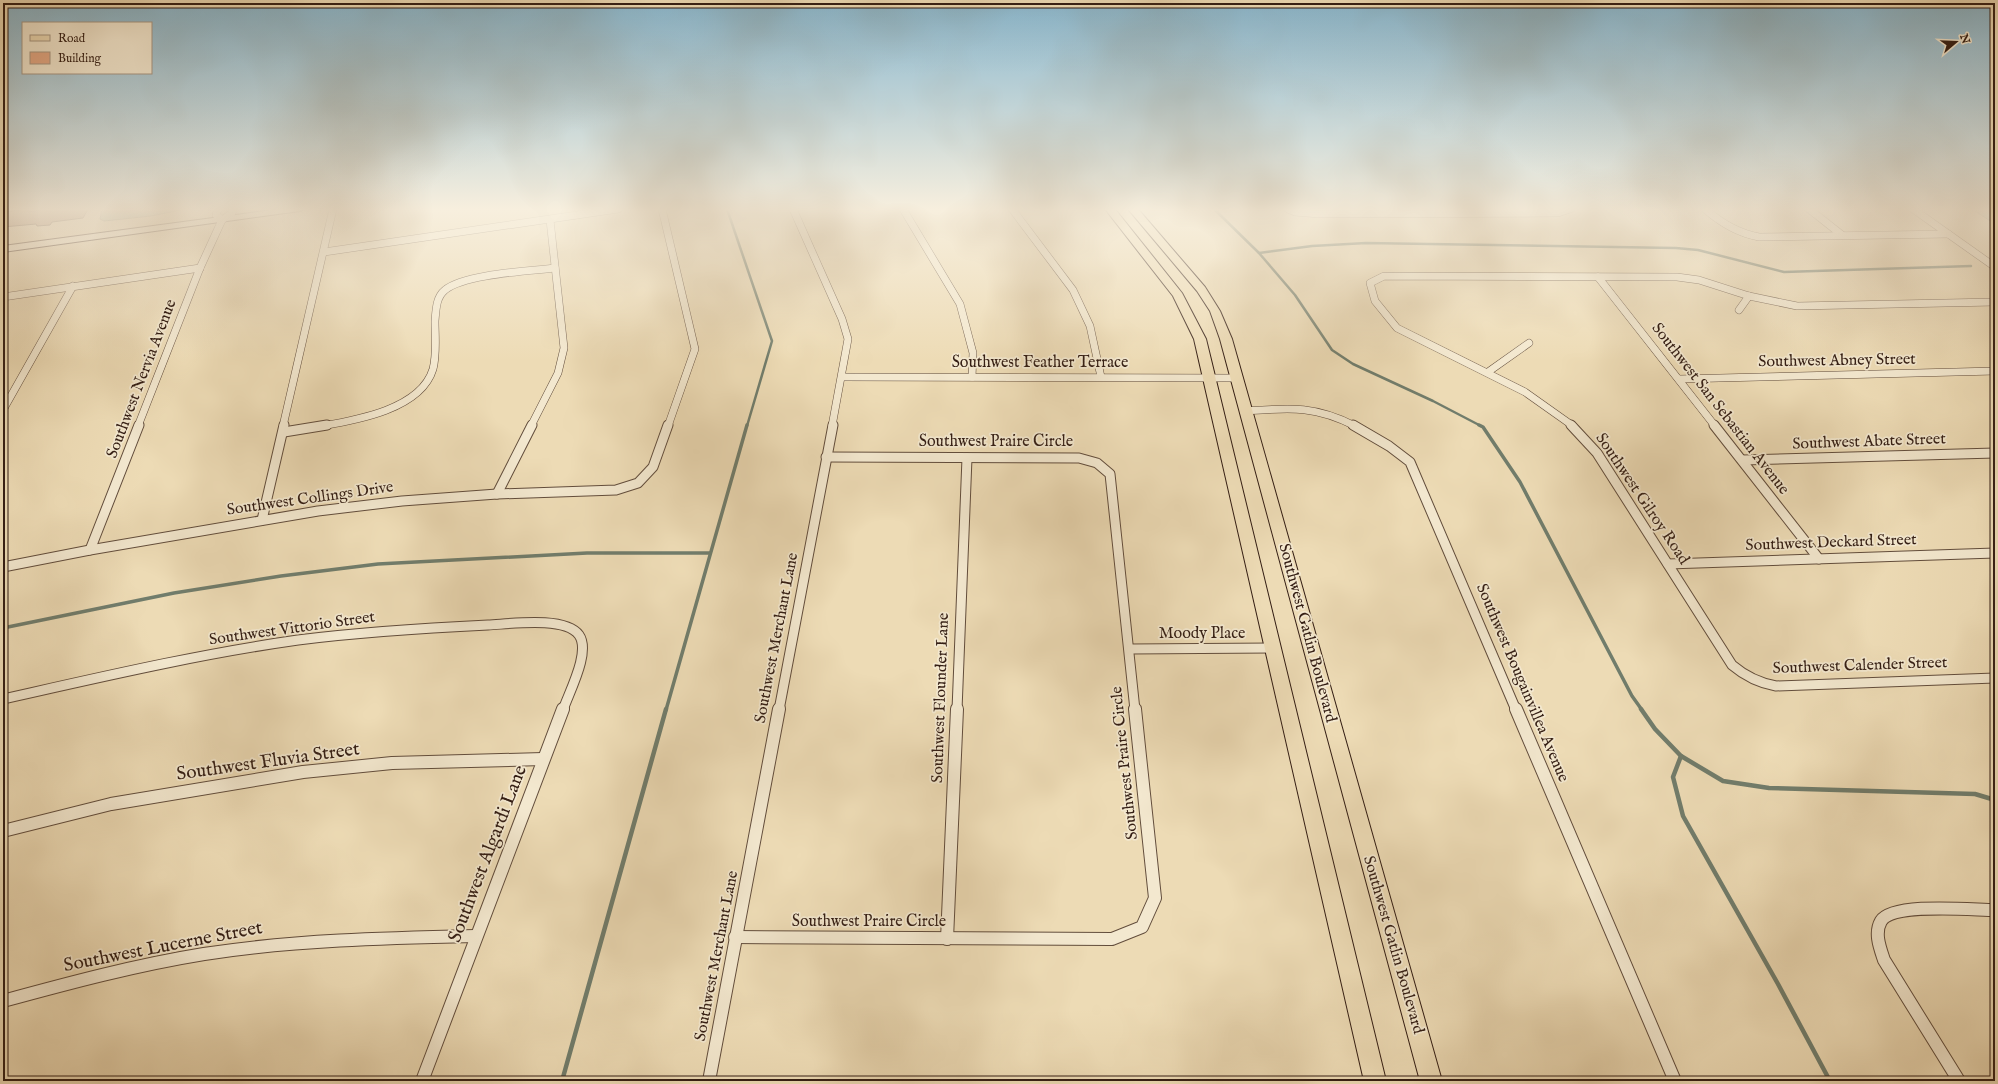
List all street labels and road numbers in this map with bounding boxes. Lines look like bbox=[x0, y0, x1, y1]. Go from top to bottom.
street label: Southwest Nervia Avenue bbox=[102, 297, 182, 461]
street label: Southwest San Sebastian Avenue bbox=[1647, 319, 1793, 499]
street label: Southwest Abney Street bbox=[1758, 350, 1916, 372]
street label: Southwest Feather Terrace bbox=[952, 353, 1128, 373]
street label: Southwest Gilroy Road bbox=[1591, 429, 1694, 569]
street label: Southwest Abate Street bbox=[1792, 429, 1947, 455]
street label: Southwest Praire Circle bbox=[919, 432, 1073, 452]
street label: Southwest Collings Drive bbox=[225, 477, 395, 521]
street label: Southwest Deckard Street bbox=[1745, 530, 1917, 556]
street label: Southwest Gatlin Boulevard bbox=[1273, 541, 1341, 725]
street label: Southwest Merchant Lane bbox=[751, 551, 803, 725]
street label: Southwest Bougainvillea Avenue bbox=[1471, 581, 1573, 785]
street label: Southwest Vittorio Street bbox=[208, 607, 377, 651]
street label: Southwest Flounder Lane bbox=[928, 612, 954, 784]
street label: Moody Place bbox=[1159, 624, 1245, 644]
street label: Southwest Calender Street bbox=[1772, 653, 1948, 679]
street label: Southwest Praire Circle bbox=[1107, 685, 1143, 841]
street label: Southwest Fluvia Street bbox=[175, 737, 362, 787]
street label: Southwest Algardi Lane bbox=[443, 762, 533, 946]
street label: Southwest Gatlin Boulevard bbox=[1358, 854, 1428, 1037]
street label: Southwest Merchant Lane bbox=[691, 869, 743, 1043]
street label: Southwest Praire Circle bbox=[792, 912, 946, 932]
street label: Southwest Lucerne Street bbox=[62, 916, 265, 978]

